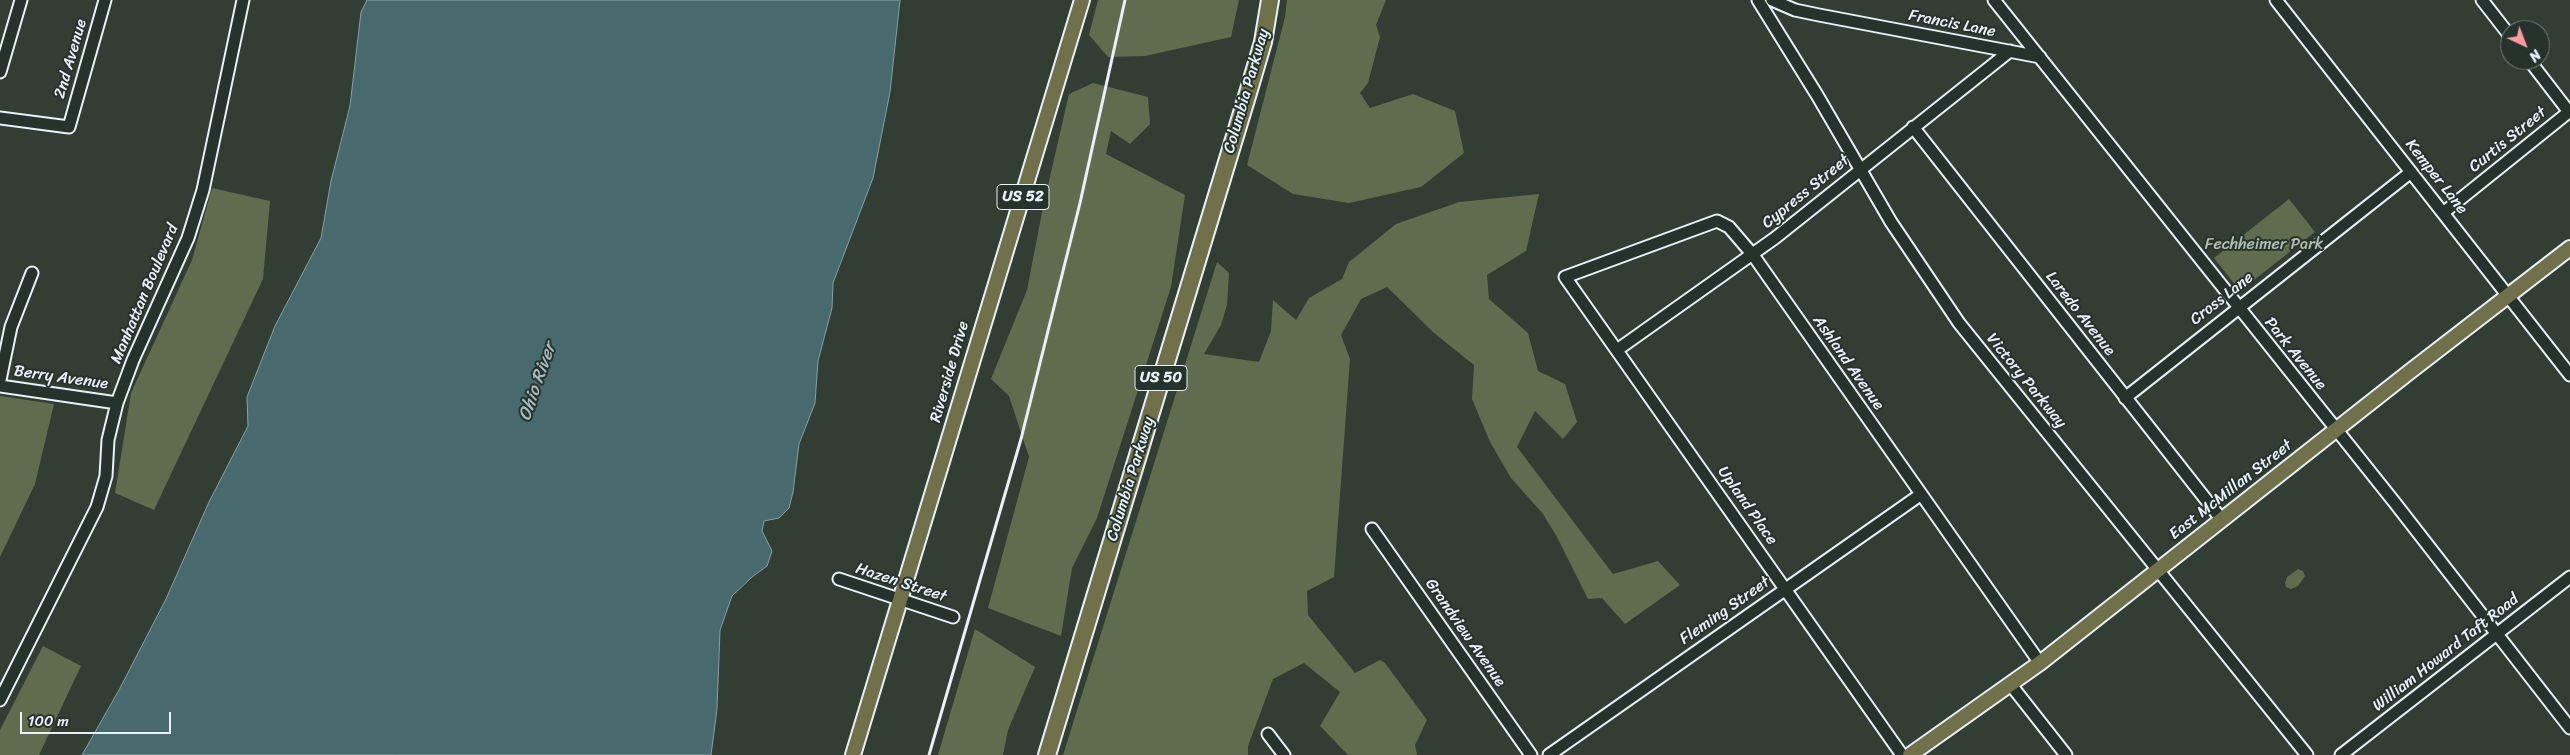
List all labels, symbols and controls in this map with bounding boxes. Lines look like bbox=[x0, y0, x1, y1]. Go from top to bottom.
street label: Francis Lane bbox=[1907, 6, 1997, 42]
street label: 2nd Avenue bbox=[51, 17, 91, 101]
north arrow bbox=[2500, 20, 2550, 70]
street label: Columbia Parkway bbox=[1220, 26, 1274, 156]
text: N bbox=[2523, 43, 2547, 68]
street label: Curtis Street bbox=[2466, 103, 2550, 177]
street label: Kemper Lane bbox=[2401, 136, 2471, 218]
street label: Cypress Street bbox=[1758, 151, 1854, 233]
road number: US 52 bbox=[997, 184, 1049, 210]
street label: Manhattan Boulevard bbox=[107, 221, 183, 367]
park label: Fechheimer Park bbox=[2205, 235, 2323, 255]
street label: Laredo Avenue bbox=[2041, 268, 2119, 360]
street label: Cross Lane bbox=[2187, 268, 2257, 330]
street label: Ashland Avenue bbox=[1808, 312, 1888, 414]
street label: Park Avenue bbox=[2260, 314, 2330, 394]
street label: Riverside Drive bbox=[926, 319, 974, 425]
street label: Victory Parkway bbox=[1982, 330, 2070, 432]
water label: Ohio River bbox=[515, 340, 561, 424]
street label: Berry Avenue bbox=[13, 362, 109, 394]
road number: US 50 bbox=[1135, 366, 1187, 390]
street label: Columbia Parkway bbox=[1103, 415, 1159, 543]
street label: East McMillan Street bbox=[2166, 436, 2296, 544]
street label: Upland Place bbox=[1713, 463, 1781, 549]
street label: Hazen Street bbox=[853, 559, 949, 607]
street label: Fleming Street bbox=[1676, 573, 1774, 649]
street label: Grandview Avenue bbox=[1421, 575, 1509, 691]
street label: William Howard Taft Road bbox=[2369, 590, 2523, 716]
scale bar bbox=[22, 702, 174, 734]
text: 100 m bbox=[28, 708, 69, 734]

